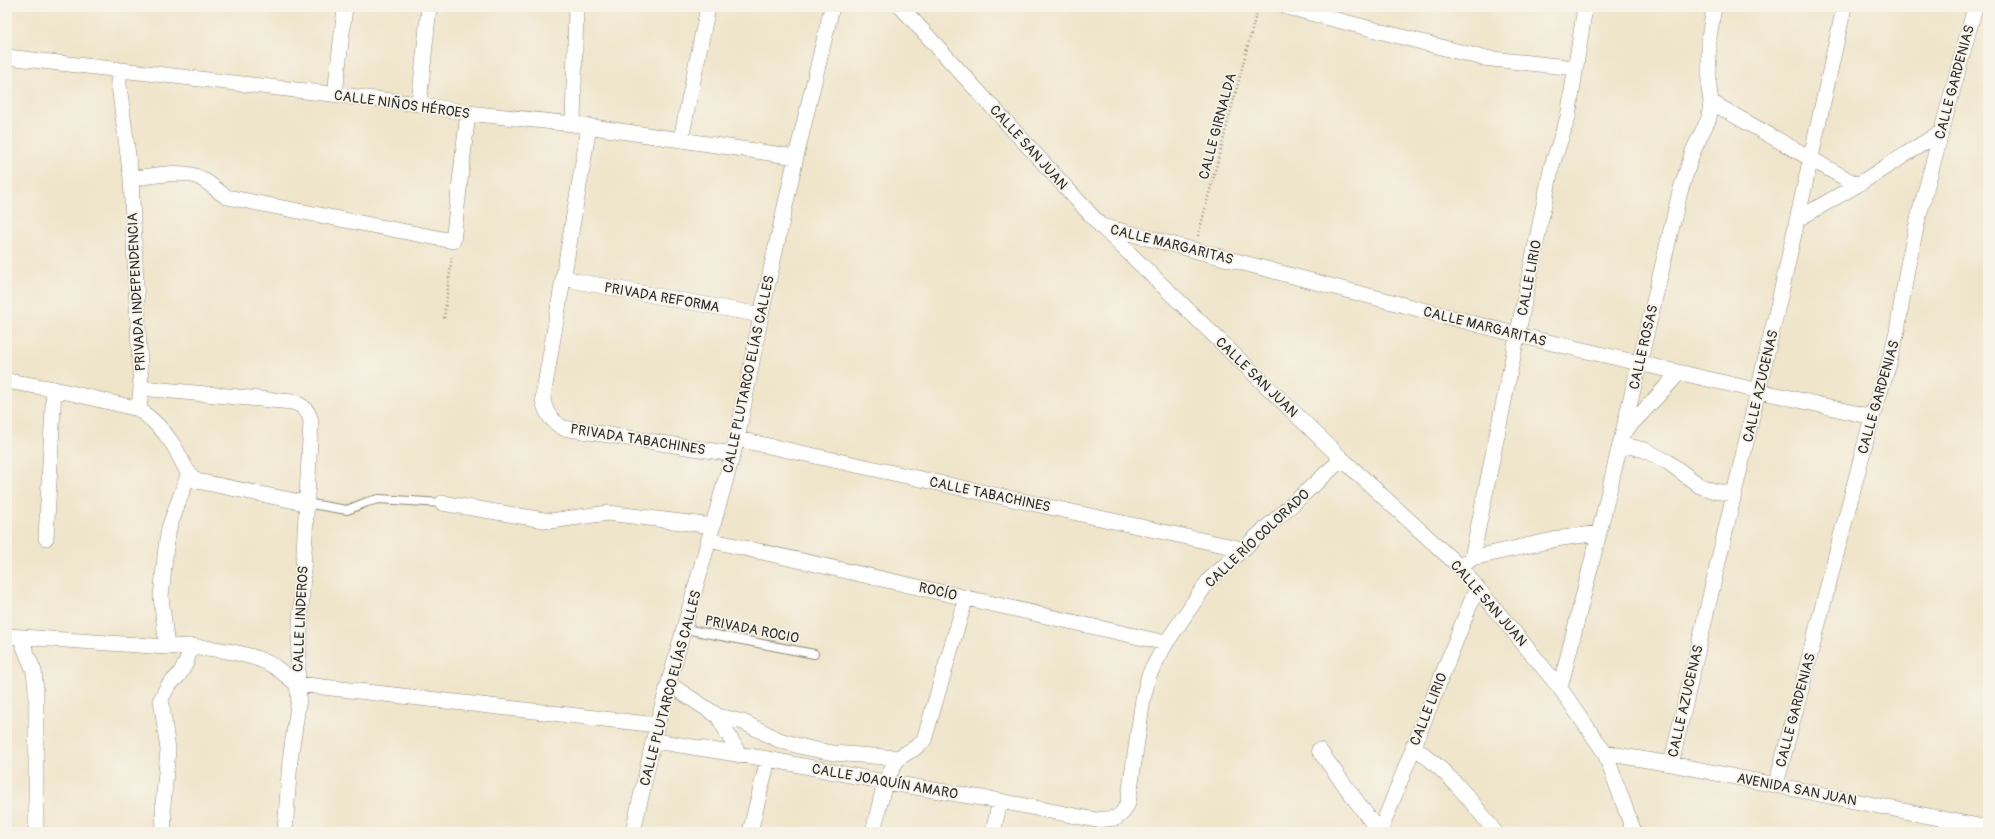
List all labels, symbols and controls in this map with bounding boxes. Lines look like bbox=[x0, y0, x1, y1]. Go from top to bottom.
street label: CALLE GARDENIAS bbox=[1931, 23, 1978, 141]
street label: CALLE GIRNALDA bbox=[1195, 71, 1240, 181]
street label: CALLE NIÑOS HÉROES bbox=[333, 86, 471, 122]
street label: CALLE SAN JUAN bbox=[986, 101, 1071, 193]
street label: PRIVADA INDEPENDENCIA bbox=[124, 212, 149, 372]
street label: CALLE MARGARITAS bbox=[1109, 221, 1235, 268]
street label: CALLE LIRIO bbox=[1514, 239, 1545, 317]
street label: CALLE PLUTARCO ELÍAS CALLES bbox=[718, 274, 778, 474]
street label: PRIVADA REFORMA bbox=[603, 279, 721, 316]
street label: CALLE MARGARITAS bbox=[1422, 303, 1548, 350]
street label: CALLE ROSAS bbox=[1626, 303, 1661, 391]
street label: CALLE AZUCENAS bbox=[1739, 328, 1782, 444]
street label: CALLE SAN JUAN bbox=[1212, 334, 1301, 421]
street label: CALLE GARDENIAS bbox=[1854, 338, 1903, 456]
street label: PRIVADA TABACHINES bbox=[569, 420, 707, 459]
street label: CALLE TABACHINES bbox=[928, 473, 1052, 516]
street label: CALLE RÍO COLORADO bbox=[1201, 485, 1313, 591]
street label: CALLE SAN JUAN bbox=[1447, 557, 1531, 650]
street label: CALLE LINDEROS bbox=[289, 565, 312, 673]
street label: ROCÍO bbox=[917, 578, 959, 604]
street label: CALLE PLUTARCO ELÍAS CALLES bbox=[635, 588, 705, 788]
street label: PRIVADA ROCIO bbox=[703, 612, 801, 647]
street label: CALLE AZUCENAS bbox=[1664, 643, 1707, 759]
street label: CALLE GARDENIAS bbox=[1772, 651, 1819, 769]
street label: CALLE LIRIO bbox=[1406, 670, 1451, 748]
street label: CALLE JOAQUÍN AMARO bbox=[811, 759, 960, 803]
street label: AVENIDA SAN JUAN bbox=[1735, 770, 1858, 809]

